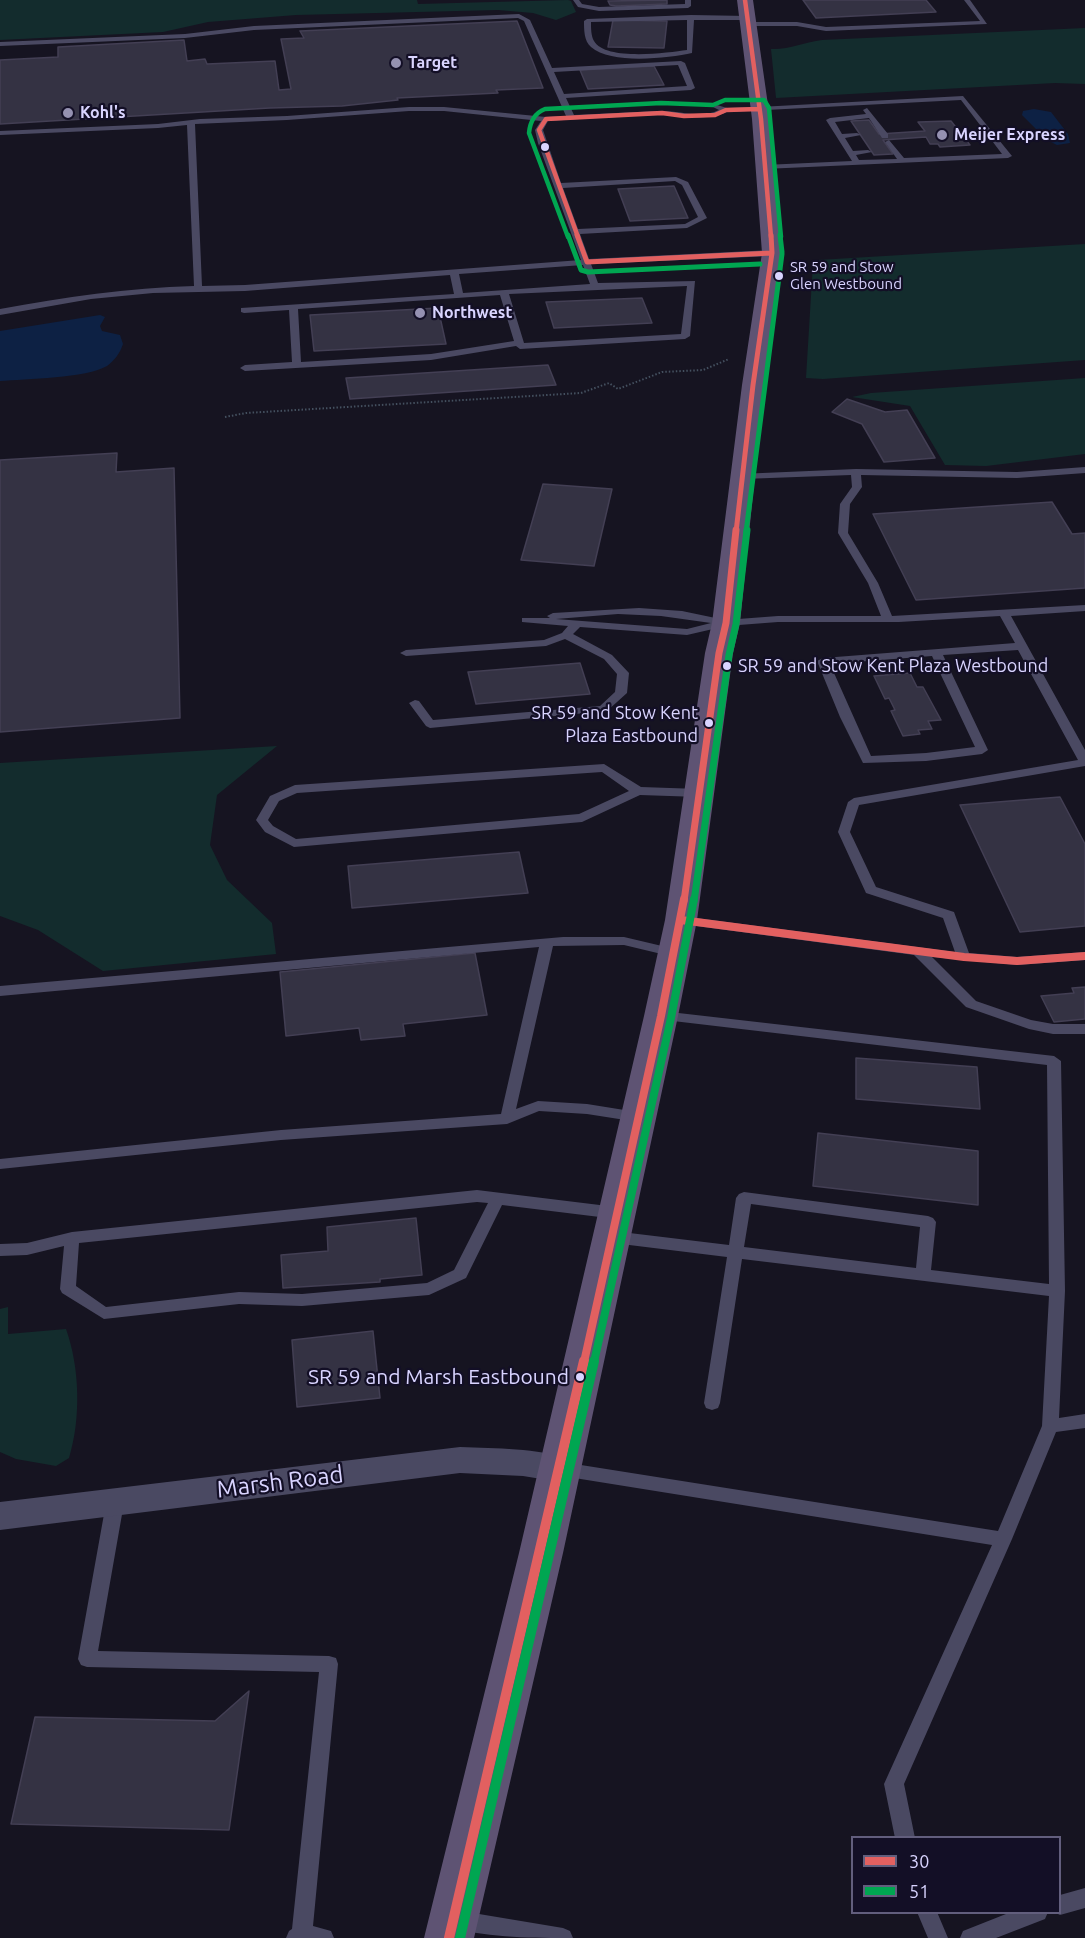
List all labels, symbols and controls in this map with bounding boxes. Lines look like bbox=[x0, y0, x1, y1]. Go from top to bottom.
place label: Target bbox=[408, 53, 457, 73]
marker: Target bbox=[389, 56, 403, 70]
place label: Kohl's bbox=[80, 103, 125, 123]
marker: Kohl's bbox=[61, 106, 75, 120]
place label: Meijer Express bbox=[954, 125, 1065, 145]
marker: Meijer Express bbox=[935, 128, 949, 142]
unlabelled marker bbox=[539, 141, 551, 153]
place label: SR 59 and Stow Glen Westbound bbox=[790, 258, 902, 293]
marker: SR 59 and Stow Glen Westbound bbox=[773, 270, 785, 282]
place label: Northwest bbox=[432, 303, 512, 323]
marker: Northwest bbox=[413, 306, 427, 320]
place label: SR 59 and Stow Kent Plaza Westbound bbox=[738, 655, 1048, 677]
marker: SR 59 and Stow Kent Plaza Westbound bbox=[721, 660, 733, 672]
place label: SR 59 and Stow Kent Plaza Eastbound bbox=[532, 702, 698, 744]
marker: SR 59 and Stow Kent Plaza Eastbound bbox=[703, 717, 715, 729]
place label: SR 59 and Marsh Eastbound bbox=[308, 1364, 569, 1390]
marker: SR 59 and Marsh Eastbound bbox=[574, 1371, 586, 1383]
street label: Marsh Road bbox=[215, 1460, 345, 1504]
legend bbox=[851, 1836, 1061, 1914]
text: 30 bbox=[909, 1851, 929, 1871]
text: 51 bbox=[909, 1881, 929, 1901]

